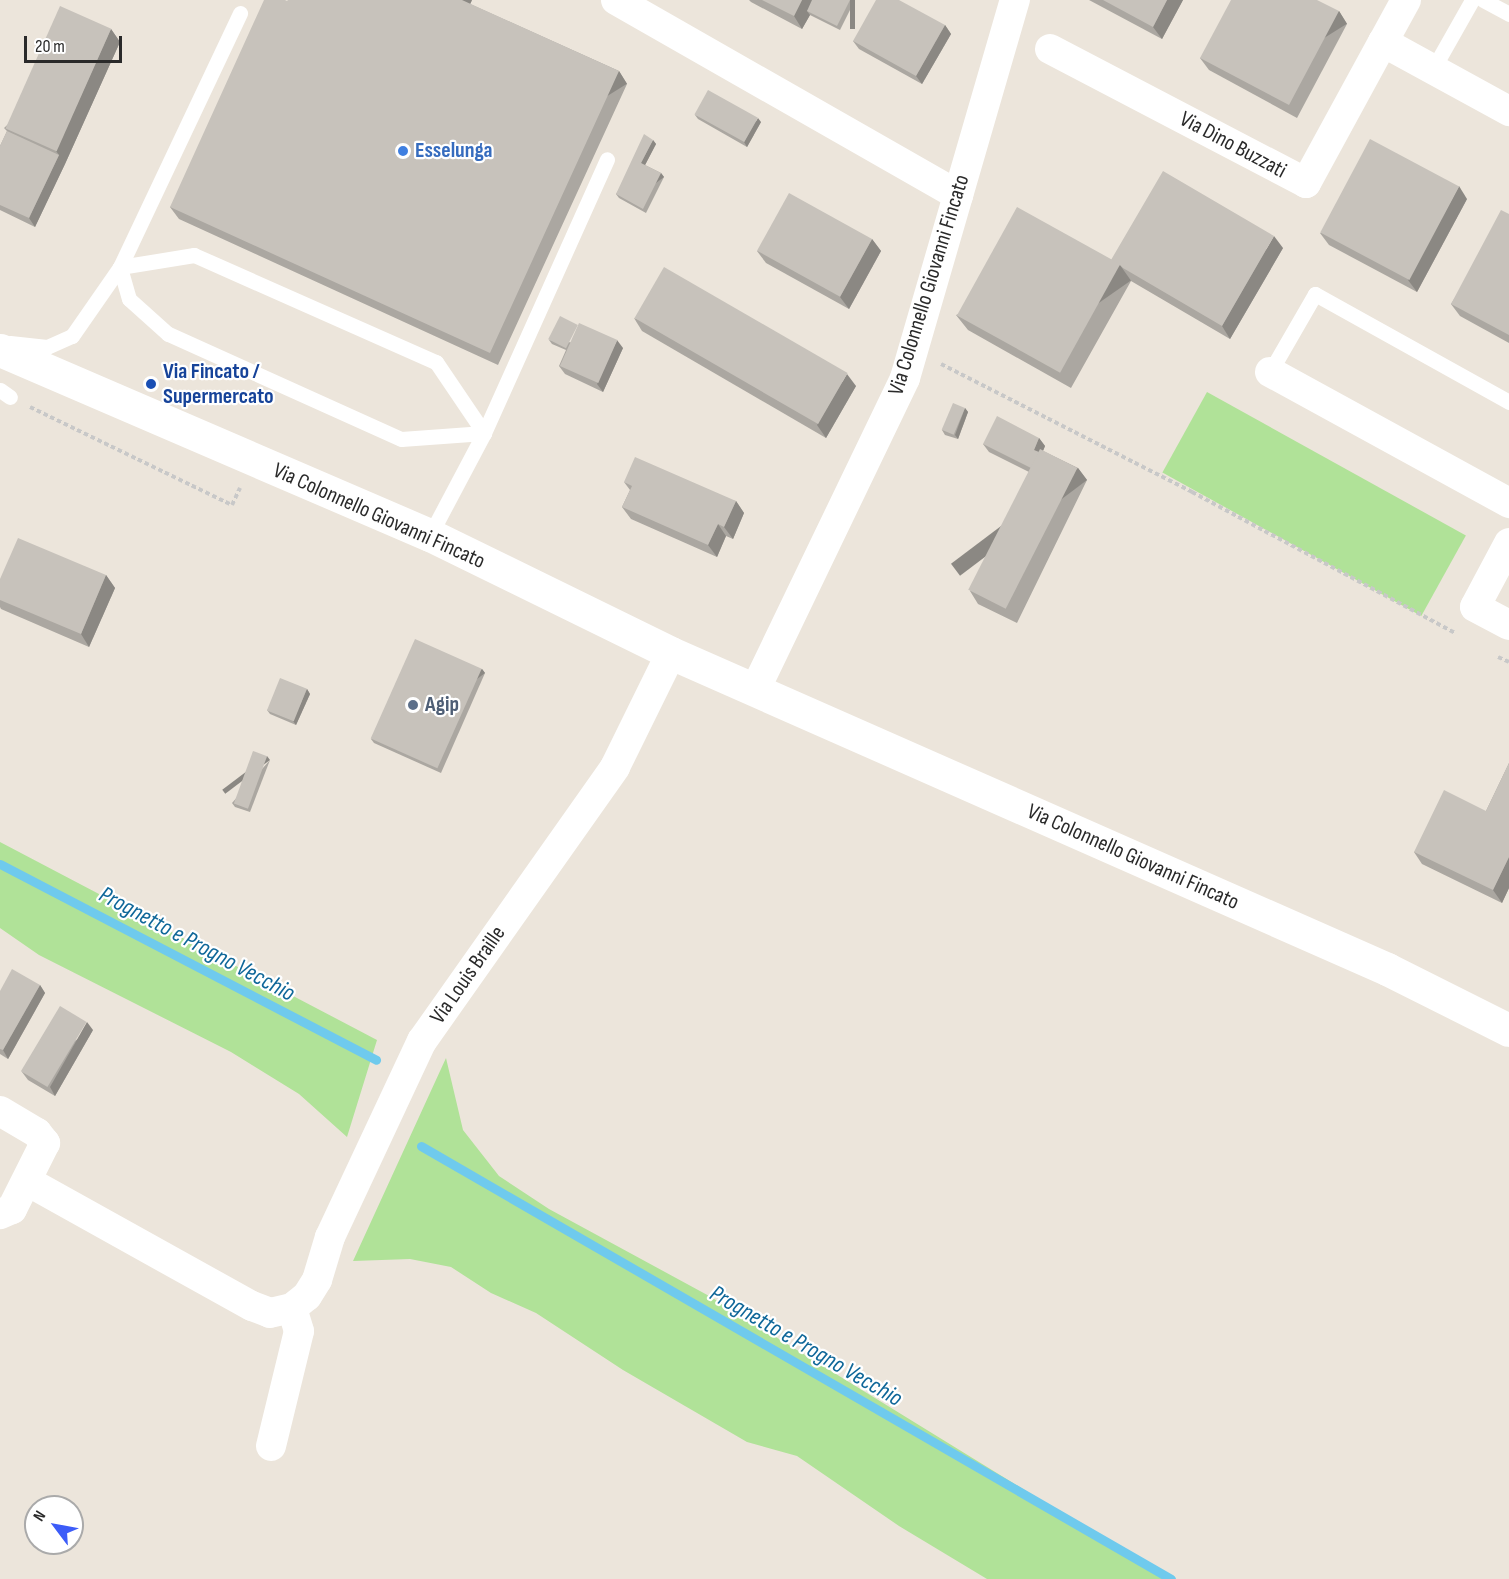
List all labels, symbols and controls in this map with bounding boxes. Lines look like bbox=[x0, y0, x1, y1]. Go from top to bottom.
scale bar bbox=[27, 24, 124, 62]
text: 20 m bbox=[35, 36, 65, 57]
street label: Via Dino Buzzati bbox=[1175, 106, 1291, 184]
place label: Esselunga bbox=[415, 138, 493, 164]
marker: Esselunga bbox=[396, 144, 410, 158]
street label: Via Colonnello Giovanni Fincato bbox=[883, 172, 975, 398]
place label: Via Fincato / Supermercato bbox=[163, 358, 274, 410]
marker: Via Fincato / Supermercato bbox=[144, 377, 158, 391]
street label: Via Colonnello Giovanni Fincato bbox=[269, 457, 489, 575]
place label: Agip bbox=[425, 692, 459, 718]
marker: Agip bbox=[406, 698, 420, 712]
street label: Via Colonnello Giovanni Fincato bbox=[1023, 798, 1243, 916]
water label: Prognetto e Progno Vecchio bbox=[94, 880, 300, 1008]
street label: Via Louis Braille bbox=[425, 921, 511, 1029]
water label: Prognetto e Progno Vecchio bbox=[705, 1279, 907, 1413]
north arrow bbox=[24, 1495, 84, 1555]
text: N bbox=[30, 1508, 50, 1525]

